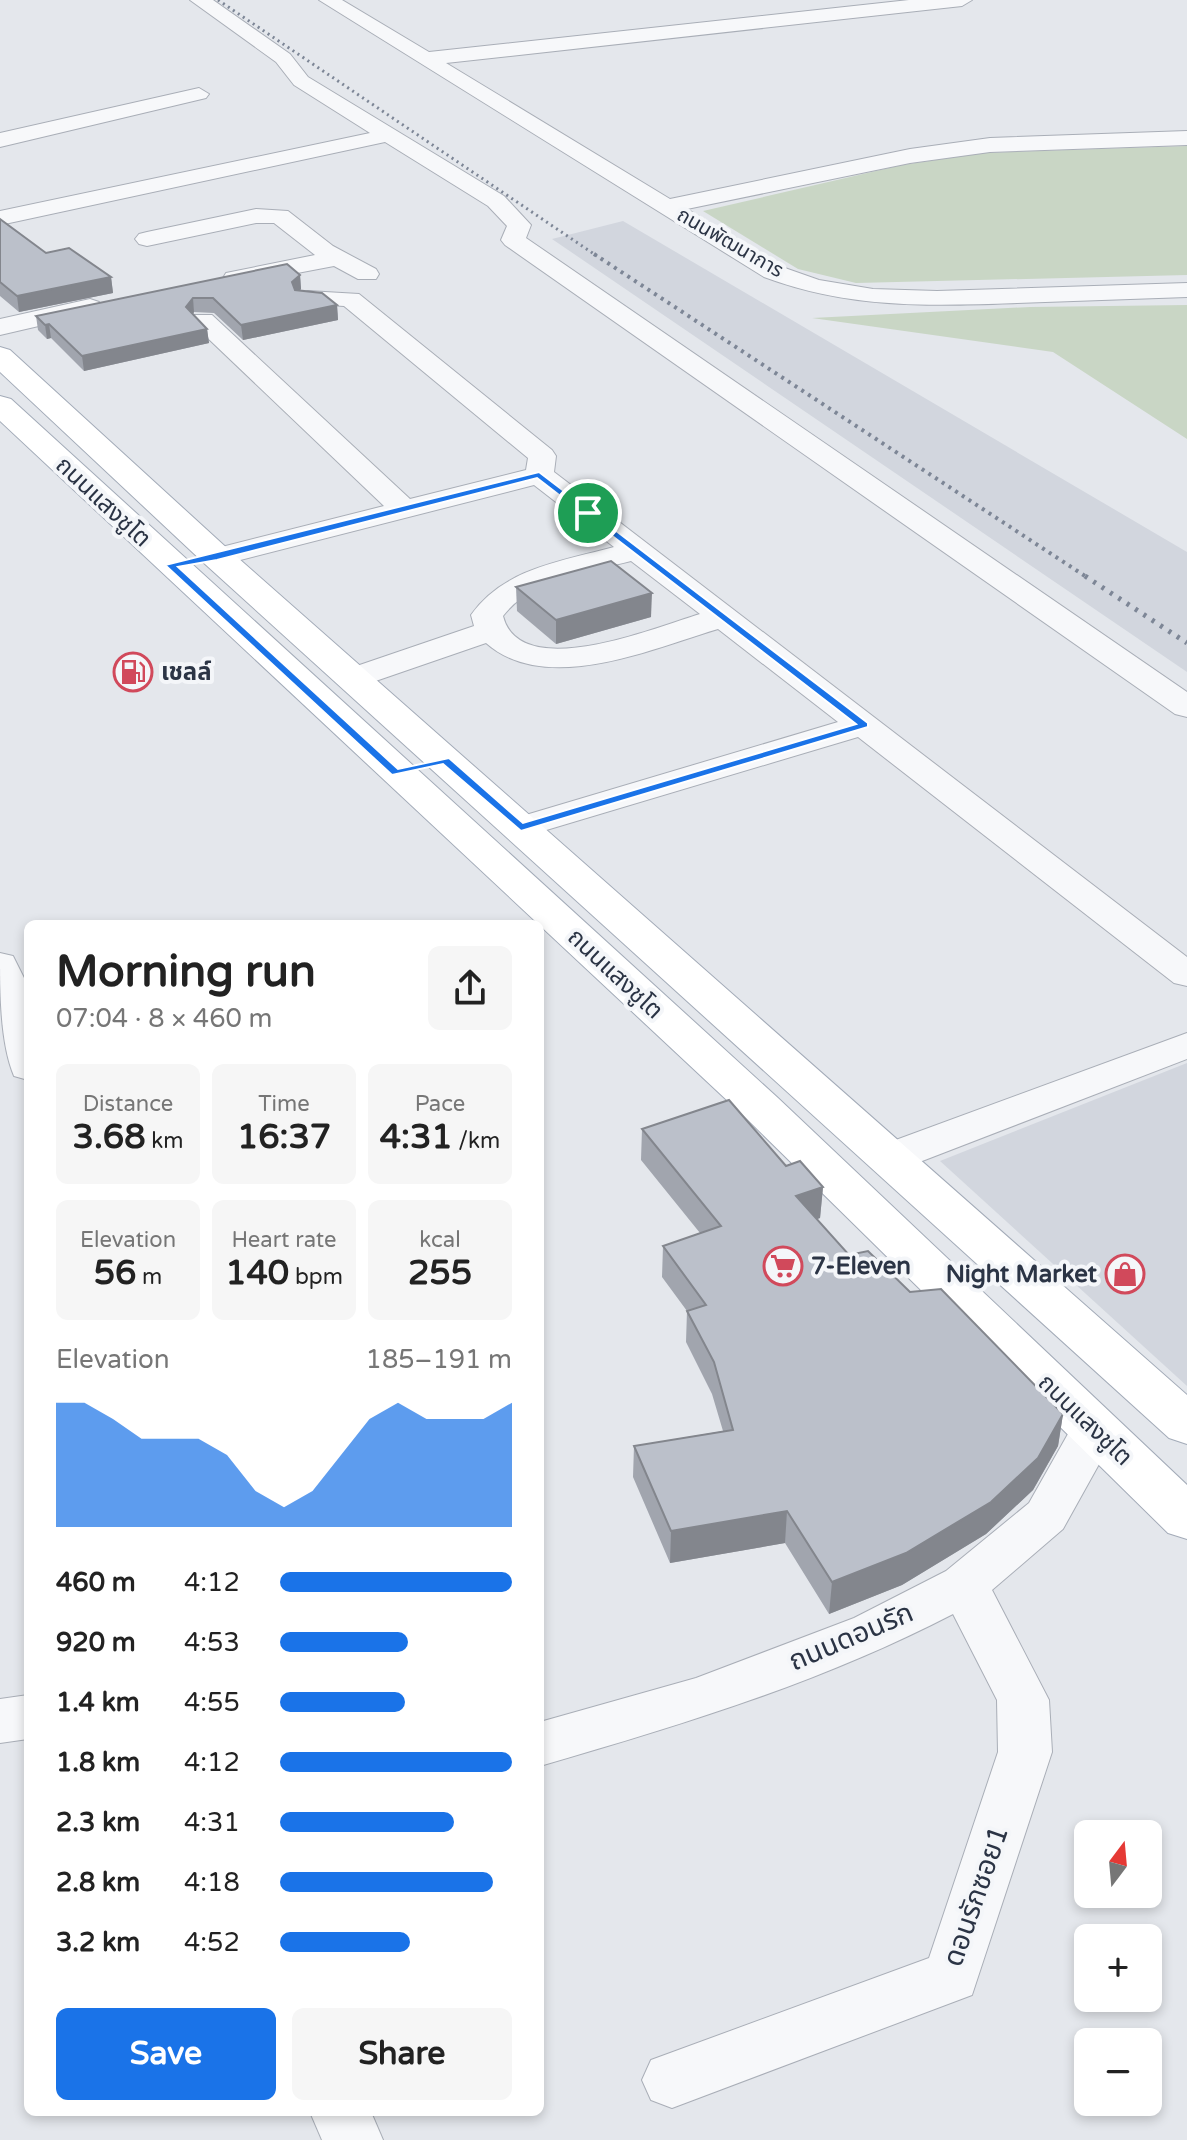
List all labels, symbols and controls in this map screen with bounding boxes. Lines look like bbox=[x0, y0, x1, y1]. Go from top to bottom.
street label: ถนนพัฒนาการ bbox=[673, 203, 787, 283]
street label: ถนนแสงชูโต bbox=[49, 451, 157, 553]
pin bbox=[554, 479, 622, 547]
icon: arrive bbox=[566, 491, 610, 535]
fuel station icon: เชลล์ bbox=[112, 651, 154, 693]
place label: เชลล์ bbox=[161, 658, 212, 687]
street label: ถนนแสงชูโต bbox=[561, 923, 669, 1025]
text: Morning run bbox=[56, 946, 316, 999]
button: share bbox=[428, 946, 512, 1030]
text: 07:04 · 8 × 460 m bbox=[56, 1003, 272, 1034]
text: Distance bbox=[83, 1091, 173, 1117]
text: Time bbox=[258, 1091, 310, 1117]
text: Pace bbox=[415, 1091, 465, 1117]
text: 3.68 bbox=[73, 1117, 146, 1158]
text: 16:37 bbox=[237, 1117, 331, 1158]
text: 4:31 bbox=[380, 1117, 453, 1158]
text: km bbox=[146, 1128, 183, 1154]
text: /km bbox=[453, 1128, 500, 1154]
text: Elevation bbox=[80, 1227, 176, 1253]
text: Heart rate bbox=[232, 1227, 336, 1253]
text: kcal bbox=[419, 1227, 461, 1253]
supermarket icon: 7-Eleven bbox=[762, 1245, 804, 1287]
place label: 7-Eleven bbox=[811, 1252, 911, 1281]
text: 56 bbox=[94, 1253, 136, 1294]
text: 140 bbox=[225, 1253, 289, 1294]
text: 255 bbox=[408, 1253, 472, 1294]
shop icon: Night Market bbox=[1104, 1253, 1146, 1295]
place label: Night Market bbox=[946, 1260, 1098, 1289]
text: m bbox=[136, 1264, 162, 1290]
text: bpm bbox=[289, 1264, 343, 1290]
text: Elevation bbox=[56, 1344, 170, 1375]
text: 185–191 m bbox=[366, 1344, 512, 1375]
street label: ถนนแสงชูโต bbox=[1032, 1368, 1138, 1472]
text: 460 m bbox=[56, 1567, 136, 1598]
text: 4:12 bbox=[184, 1567, 240, 1598]
street label: ถนนดอนรัก bbox=[784, 1596, 918, 1678]
text: 920 m bbox=[56, 1627, 136, 1658]
text: 4:53 bbox=[184, 1627, 240, 1658]
text: 1.4 km bbox=[56, 1687, 140, 1718]
text: 4:55 bbox=[184, 1687, 240, 1718]
text: 1.8 km bbox=[56, 1747, 140, 1778]
text: 4:12 bbox=[184, 1747, 240, 1778]
text: 2.3 km bbox=[56, 1807, 140, 1838]
text: 4:31 bbox=[184, 1807, 240, 1838]
north arrow bbox=[1074, 1820, 1162, 1908]
map controls bbox=[1074, 1820, 1162, 2116]
street label: ดอนรักซอย1 bbox=[936, 1821, 1016, 1971]
text: 2.8 km bbox=[56, 1867, 140, 1898]
text: 4:18 bbox=[184, 1867, 240, 1898]
button: + bbox=[1074, 1924, 1162, 2012]
text: 3.2 km bbox=[56, 1927, 140, 1958]
text: 4:52 bbox=[184, 1927, 240, 1958]
button: Save bbox=[56, 2008, 276, 2100]
button: Share bbox=[292, 2008, 512, 2100]
button: − bbox=[1074, 2028, 1162, 2116]

